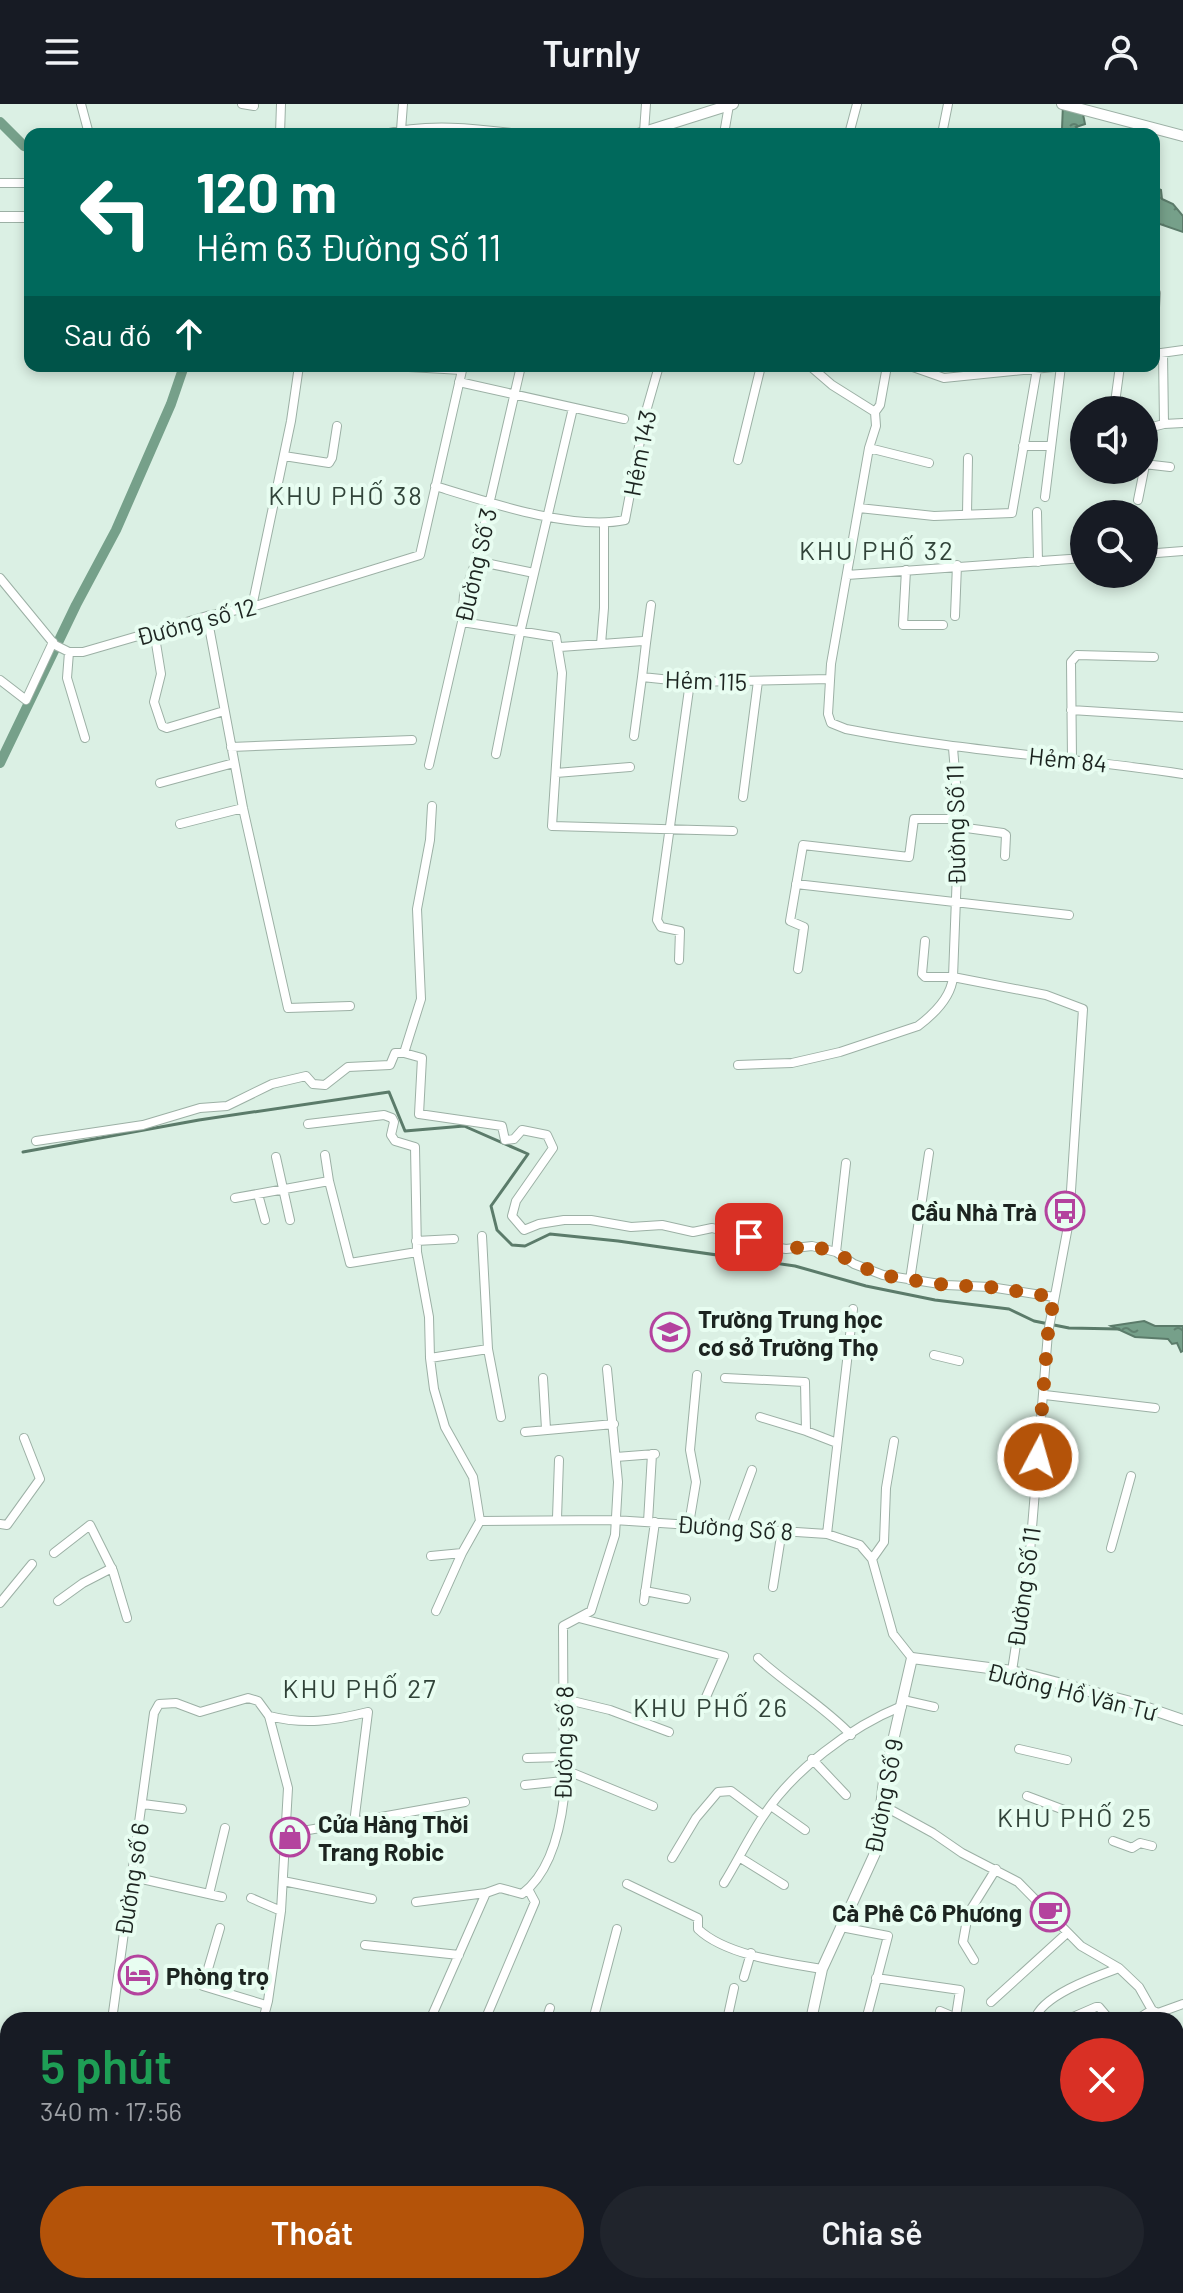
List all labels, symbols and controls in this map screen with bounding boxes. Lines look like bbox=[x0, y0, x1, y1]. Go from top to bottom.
icon: menu bbox=[40, 30, 84, 74]
icon: person bbox=[1099, 30, 1143, 74]
text: Turnly bbox=[543, 31, 641, 74]
text: 120 m bbox=[196, 157, 337, 224]
icon: left bbox=[64, 160, 168, 264]
text: Hẻm 63 Đường Số 11 bbox=[196, 225, 501, 268]
icon: ahead bbox=[167, 312, 211, 356]
text: Sau đó bbox=[64, 316, 151, 352]
map controls bbox=[1070, 396, 1158, 588]
button: sound bbox=[1070, 396, 1158, 484]
street label: Hẻm 143 bbox=[616, 407, 662, 499]
district label: KHU PHỐ 38 bbox=[268, 479, 424, 510]
button: search bbox=[1070, 500, 1158, 588]
street label: Đường Số 3 bbox=[448, 505, 502, 625]
district label: KHU PHỐ 32 bbox=[799, 534, 955, 565]
street label: Đường số 12 bbox=[133, 591, 259, 651]
street label: Hẻm 115 bbox=[664, 664, 748, 696]
street label: Hẻm 84 bbox=[1027, 740, 1109, 778]
street label: Đường Số 11 bbox=[939, 764, 971, 886]
bus stop icon: Cầu Nhà Trà bbox=[1044, 1190, 1086, 1232]
place label: Cầu Nhà Trà bbox=[911, 1197, 1037, 1226]
pin bbox=[715, 1203, 783, 1271]
icon: arrive bbox=[727, 1215, 771, 1259]
place label: Trường Trung học cơ sở Trường Thọ bbox=[698, 1304, 883, 1361]
school or university icon: Trường Trung học cơ sở Trường Thọ bbox=[649, 1311, 691, 1353]
position arrow bbox=[996, 1415, 1080, 1499]
street label: Đường Số 8 bbox=[676, 1508, 794, 1546]
street label: Đường Số 11 bbox=[1000, 1525, 1046, 1649]
street label: Đường Hồ Văn Tư bbox=[984, 1656, 1161, 1726]
district label: KHU PHỐ 27 bbox=[283, 1672, 437, 1703]
street label: Đường số 8 bbox=[548, 1686, 578, 1800]
district label: KHU PHỐ 26 bbox=[633, 1691, 789, 1722]
street label: Đường Số 9 bbox=[858, 1736, 908, 1856]
district label: KHU PHỐ 25 bbox=[997, 1801, 1153, 1832]
place label: Cửa Hàng Thời Trang Robic bbox=[318, 1809, 469, 1866]
shop icon: Cửa Hàng Thời Trang Robic bbox=[269, 1816, 311, 1858]
street label: Đường số 6 bbox=[108, 1820, 154, 1938]
cafe icon: Cà Phê Cô Phương bbox=[1029, 1891, 1071, 1933]
place label: Cà Phê Cô Phương bbox=[832, 1898, 1022, 1927]
hotel icon: Phòng trọ bbox=[117, 1954, 159, 1996]
place label: Phòng trọ bbox=[166, 1961, 269, 1990]
text: 5 phút bbox=[40, 2036, 172, 2094]
button: close bbox=[1060, 2038, 1144, 2122]
text: 340 m · 17:56 bbox=[40, 2095, 182, 2126]
button: Thoát bbox=[40, 2186, 584, 2278]
button: Chia sẻ bbox=[600, 2186, 1144, 2278]

